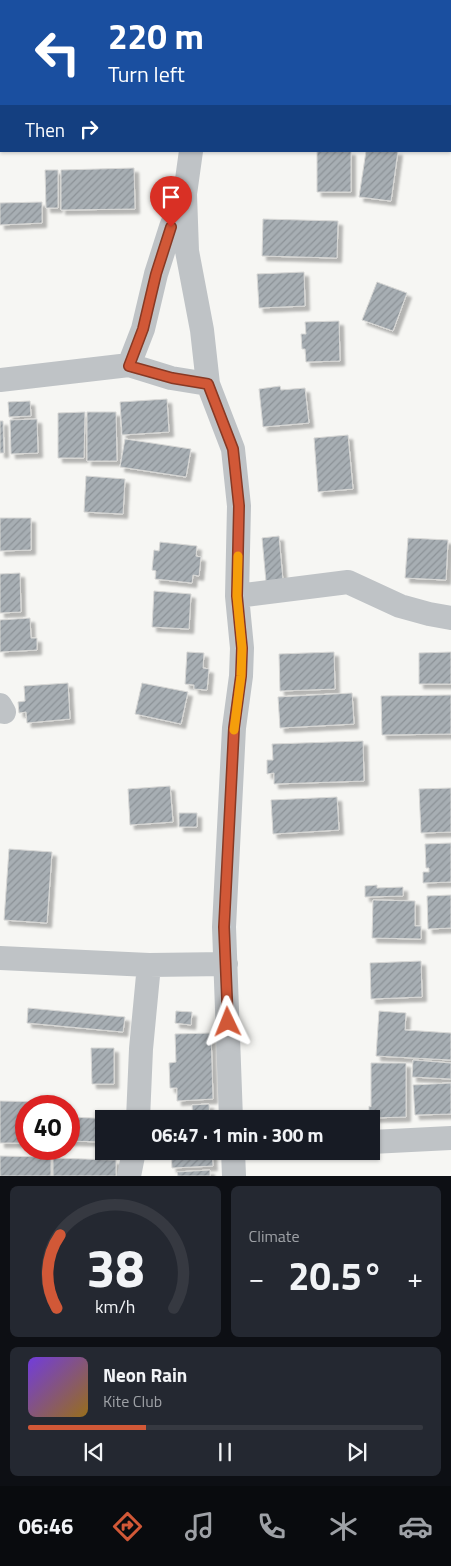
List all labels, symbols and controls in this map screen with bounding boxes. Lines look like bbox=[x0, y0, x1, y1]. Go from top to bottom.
text: 220 m bbox=[108, 9, 204, 63]
icon: left bbox=[25, 20, 90, 85]
text: Turn left bbox=[108, 57, 185, 91]
text: Then bbox=[25, 115, 65, 144]
icon: right bbox=[75, 115, 103, 143]
pin bbox=[150, 176, 192, 227]
icon: arrive bbox=[157, 183, 185, 211]
position arrow bbox=[201, 995, 253, 1047]
speed limit sign: 40 bbox=[15, 1095, 80, 1160]
text: 06:47 · 1 min · 300 m bbox=[151, 1120, 324, 1149]
text: Climate bbox=[249, 1224, 300, 1248]
text: 38 bbox=[86, 1228, 144, 1307]
text: 20.5° bbox=[288, 1247, 383, 1305]
text: − bbox=[249, 1256, 264, 1299]
text: + bbox=[407, 1256, 423, 1299]
text: km/h bbox=[95, 1293, 135, 1320]
text: Neon Rain bbox=[103, 1360, 187, 1389]
text: Kite Club bbox=[103, 1389, 162, 1413]
icon: previous bbox=[80, 1438, 108, 1466]
icon: pause bbox=[211, 1438, 239, 1466]
icon: next bbox=[343, 1438, 371, 1466]
text: 06:46 bbox=[18, 1509, 73, 1543]
icon: directions bbox=[110, 1509, 145, 1544]
icon: music bbox=[182, 1509, 217, 1544]
icon: phone bbox=[254, 1509, 289, 1544]
icon: climate bbox=[326, 1509, 361, 1544]
icon: car bbox=[398, 1509, 433, 1544]

